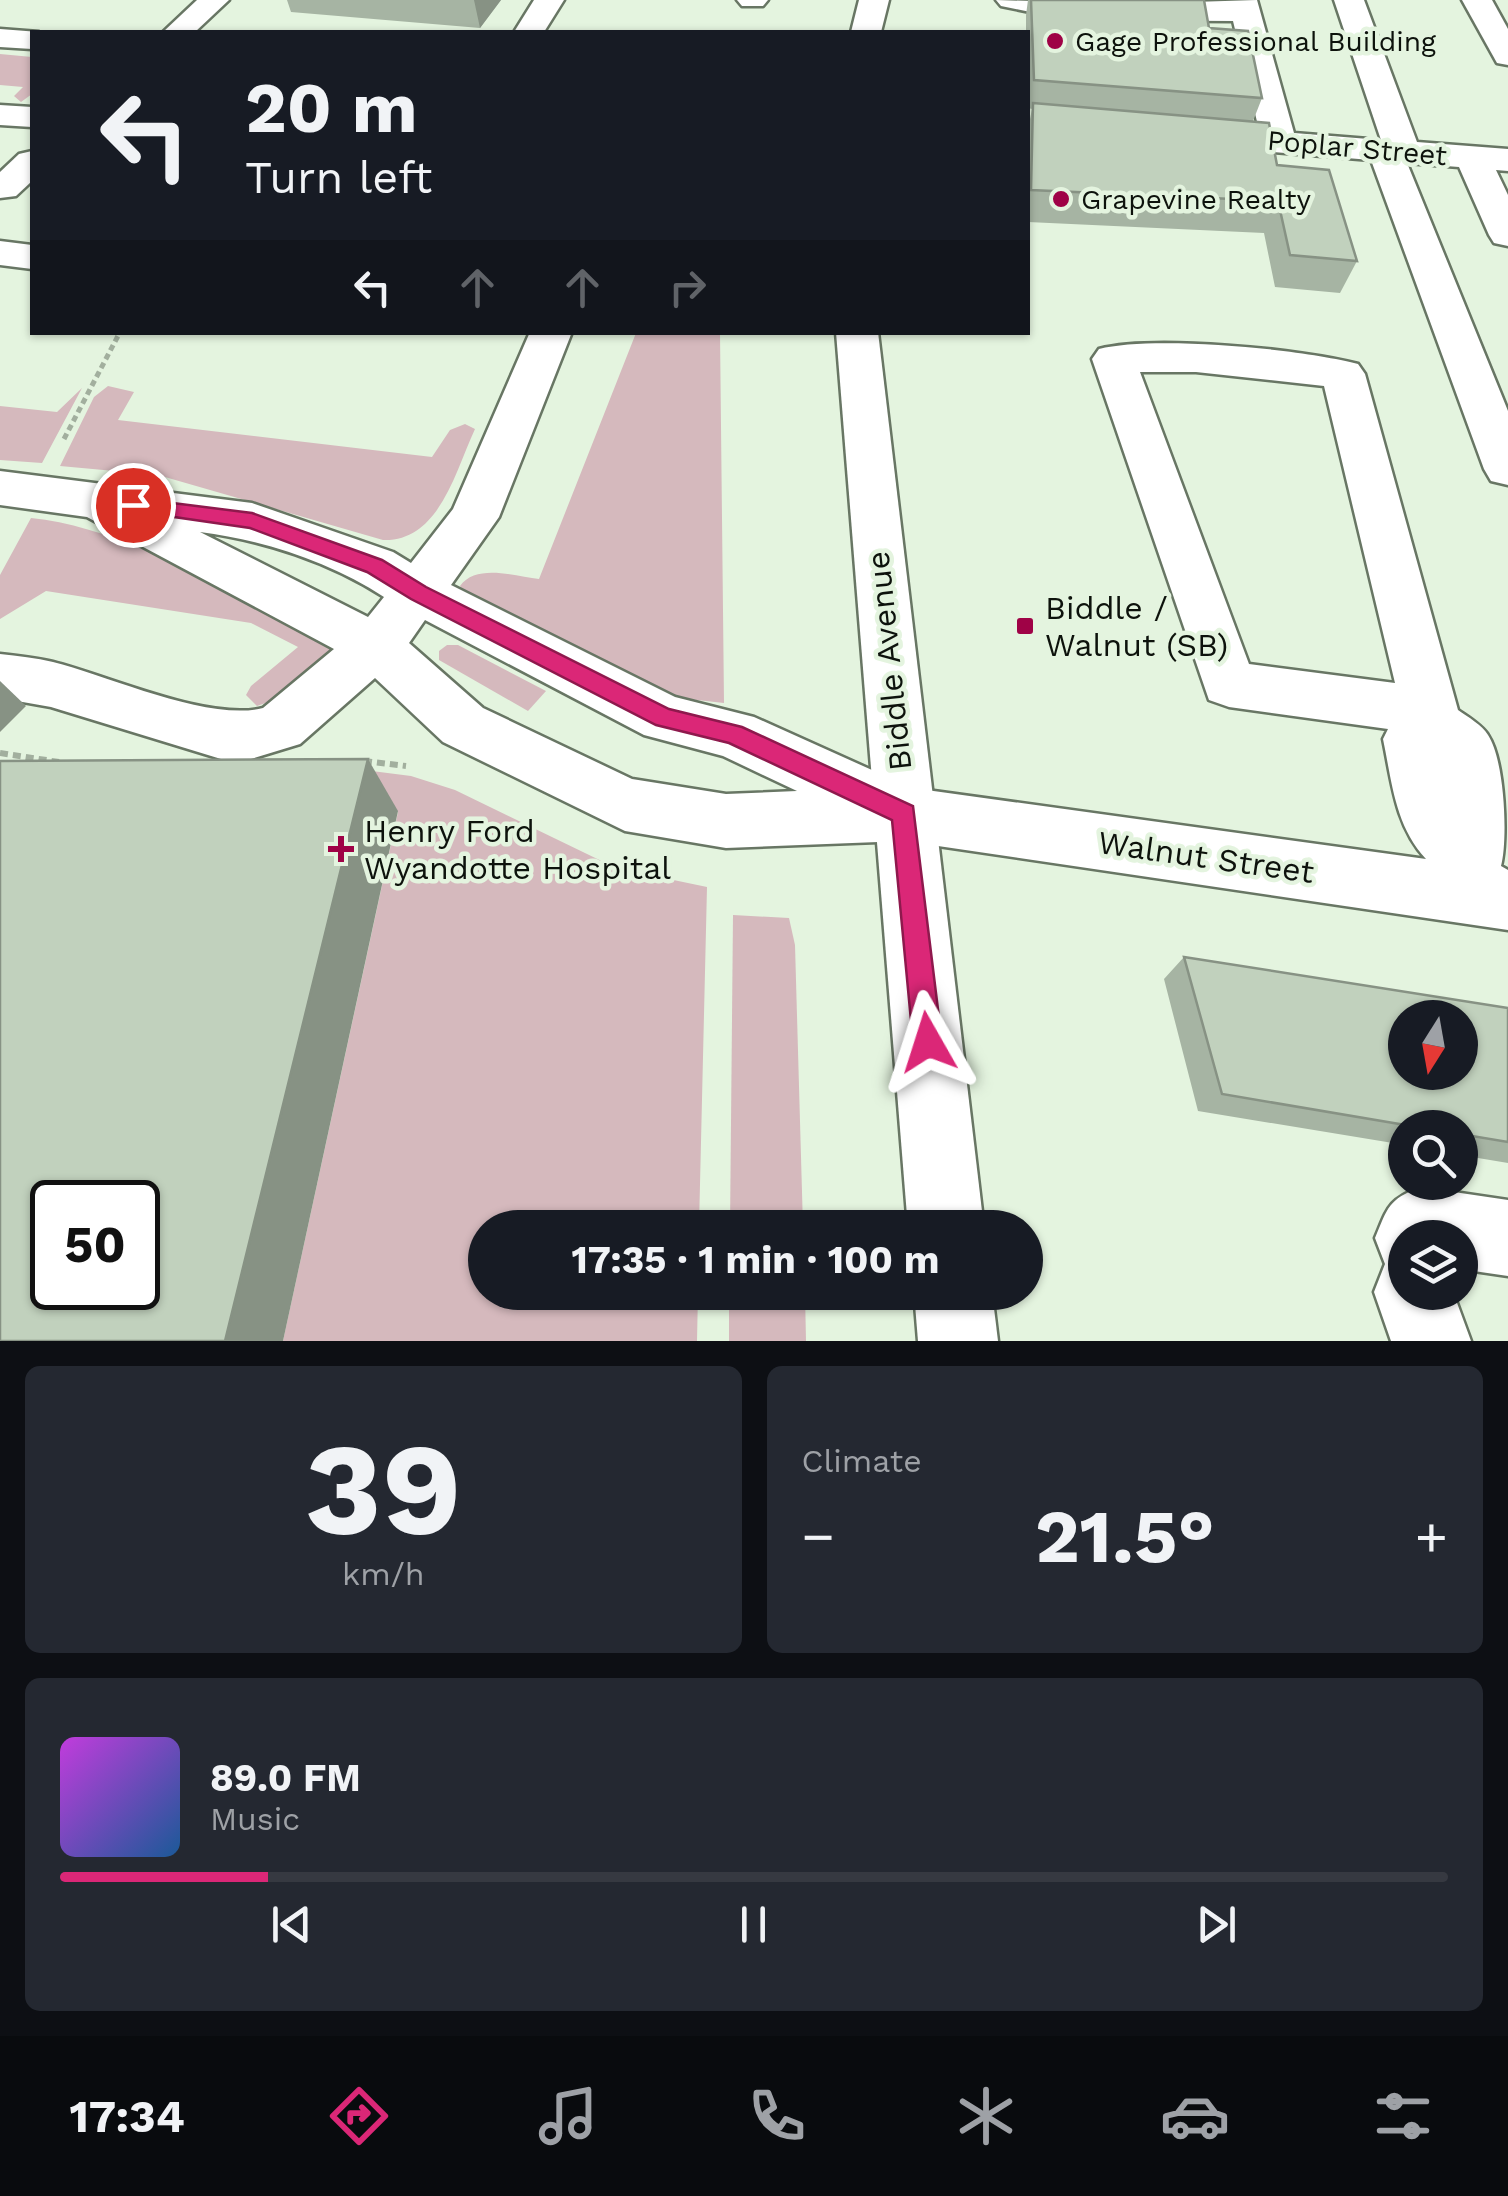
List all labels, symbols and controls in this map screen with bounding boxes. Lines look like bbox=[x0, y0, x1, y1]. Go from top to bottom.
place label: Gage Professional Building bbox=[1075, 25, 1436, 58]
marker: Gage Professional Building bbox=[1044, 30, 1066, 52]
text: 20 m bbox=[245, 67, 418, 149]
icon: left bbox=[80, 70, 210, 200]
street label: Poplar Street bbox=[1266, 124, 1448, 172]
text: Turn left bbox=[245, 151, 432, 204]
place label: Grapevine Realty bbox=[1081, 183, 1311, 216]
marker: Grapevine Realty bbox=[1050, 188, 1072, 210]
icon: left bbox=[345, 260, 400, 315]
icon: ahead bbox=[450, 260, 505, 315]
icon: ahead bbox=[555, 260, 610, 315]
icon: right bbox=[660, 260, 715, 315]
pin bbox=[91, 463, 176, 548]
icon: arrive bbox=[106, 478, 161, 533]
street label: Biddle Avenue bbox=[859, 549, 919, 773]
place label: Biddle / Walnut (SB) bbox=[1045, 589, 1228, 664]
marker: Biddle / Walnut (SB) bbox=[1014, 615, 1036, 637]
place label: Henry Ford Wyandotte Hospital bbox=[364, 812, 671, 887]
street label: Walnut Street bbox=[1096, 823, 1316, 891]
marker: Henry Ford Wyandotte Hospital bbox=[328, 836, 354, 862]
position arrow bbox=[876, 990, 980, 1094]
north arrow bbox=[1388, 1000, 1478, 1090]
map controls bbox=[1388, 1000, 1478, 1310]
button: search bbox=[1388, 1110, 1478, 1200]
speed limit sign: 50 bbox=[30, 1180, 160, 1310]
button: layers bbox=[1388, 1220, 1478, 1310]
text: 17:35 · 1 min · 100 m bbox=[571, 1238, 940, 1282]
text: 39 bbox=[305, 1413, 462, 1566]
text: Climate bbox=[802, 1442, 922, 1480]
text: 21.5° bbox=[1035, 1492, 1215, 1580]
text: − bbox=[802, 1504, 835, 1568]
text: + bbox=[1415, 1504, 1448, 1568]
text: km/h bbox=[342, 1555, 424, 1593]
text: 89.0 FM bbox=[210, 1756, 361, 1800]
text: Music bbox=[210, 1800, 300, 1838]
icon: previous bbox=[264, 1897, 319, 1952]
icon: pause bbox=[726, 1897, 781, 1952]
icon: next bbox=[1189, 1897, 1244, 1952]
icon: directions bbox=[324, 2081, 394, 2151]
icon: music bbox=[533, 2081, 603, 2151]
icon: phone bbox=[742, 2081, 812, 2151]
icon: climate bbox=[951, 2081, 1021, 2151]
icon: car bbox=[1160, 2081, 1230, 2151]
icon: filters bbox=[1368, 2081, 1438, 2151]
text: 17:34 bbox=[69, 2090, 185, 2143]

